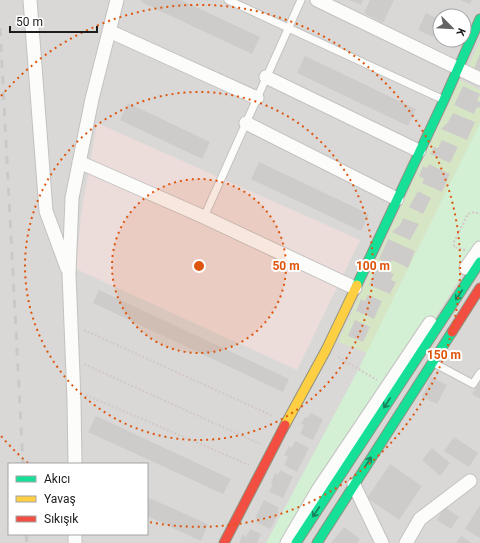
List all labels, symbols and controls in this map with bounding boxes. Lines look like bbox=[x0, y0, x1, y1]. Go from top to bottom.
scale bar bbox=[10, 8, 97, 34]
north arrow bbox=[432, 8, 472, 48]
text: 50 m bbox=[16, 15, 43, 29]
text: K bbox=[453, 26, 468, 39]
centre of rings bbox=[192, 259, 206, 273]
text: 50 m bbox=[272, 259, 300, 273]
text: 100 m bbox=[356, 259, 390, 273]
one-way arrow bbox=[454, 289, 463, 300]
text: 150 m bbox=[427, 348, 461, 362]
one-way arrow bbox=[383, 397, 391, 408]
one-way arrow bbox=[364, 456, 372, 468]
legend bbox=[8, 463, 148, 535]
text: Akıcı bbox=[44, 472, 70, 486]
text: Yavaş bbox=[44, 492, 76, 506]
one-way arrow bbox=[312, 506, 320, 517]
text: Sıkışık bbox=[44, 512, 79, 526]

